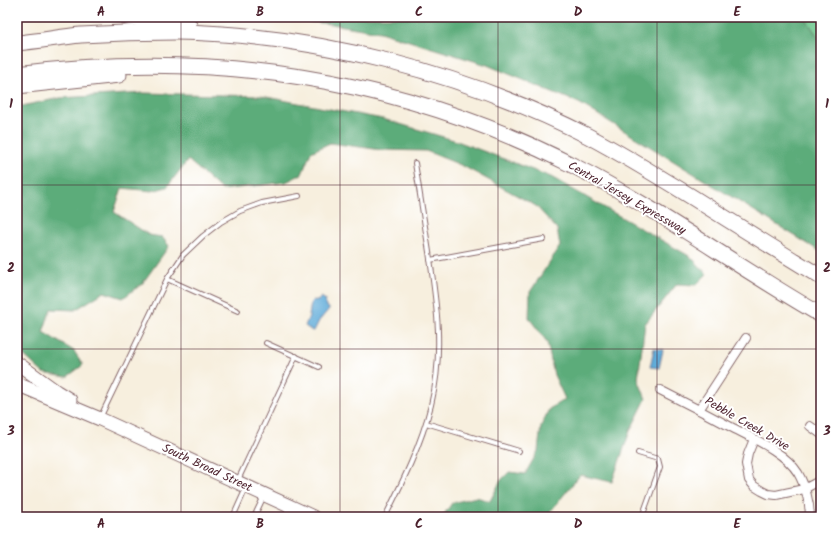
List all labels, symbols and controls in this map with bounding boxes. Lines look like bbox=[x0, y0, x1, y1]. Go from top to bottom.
text: A bbox=[97, 2, 105, 23]
text: B bbox=[256, 2, 264, 23]
text: C bbox=[415, 2, 423, 23]
text: D bbox=[574, 2, 583, 23]
text: E bbox=[733, 2, 741, 23]
text: 1 bbox=[9, 94, 13, 115]
text: 1 bbox=[825, 94, 829, 115]
street label: Central Jersey Expressway bbox=[564, 156, 690, 240]
text: 2 bbox=[7, 258, 15, 279]
text: 2 bbox=[823, 258, 831, 279]
street label: Pebble Creek Drive bbox=[701, 392, 793, 456]
text: 3 bbox=[6, 421, 15, 442]
text: 3 bbox=[822, 421, 831, 442]
street label: South Broad Street bbox=[159, 439, 255, 497]
text: A bbox=[97, 514, 105, 534]
text: B bbox=[256, 514, 264, 534]
text: C bbox=[415, 514, 423, 534]
text: D bbox=[574, 514, 583, 534]
text: E bbox=[733, 514, 741, 534]

